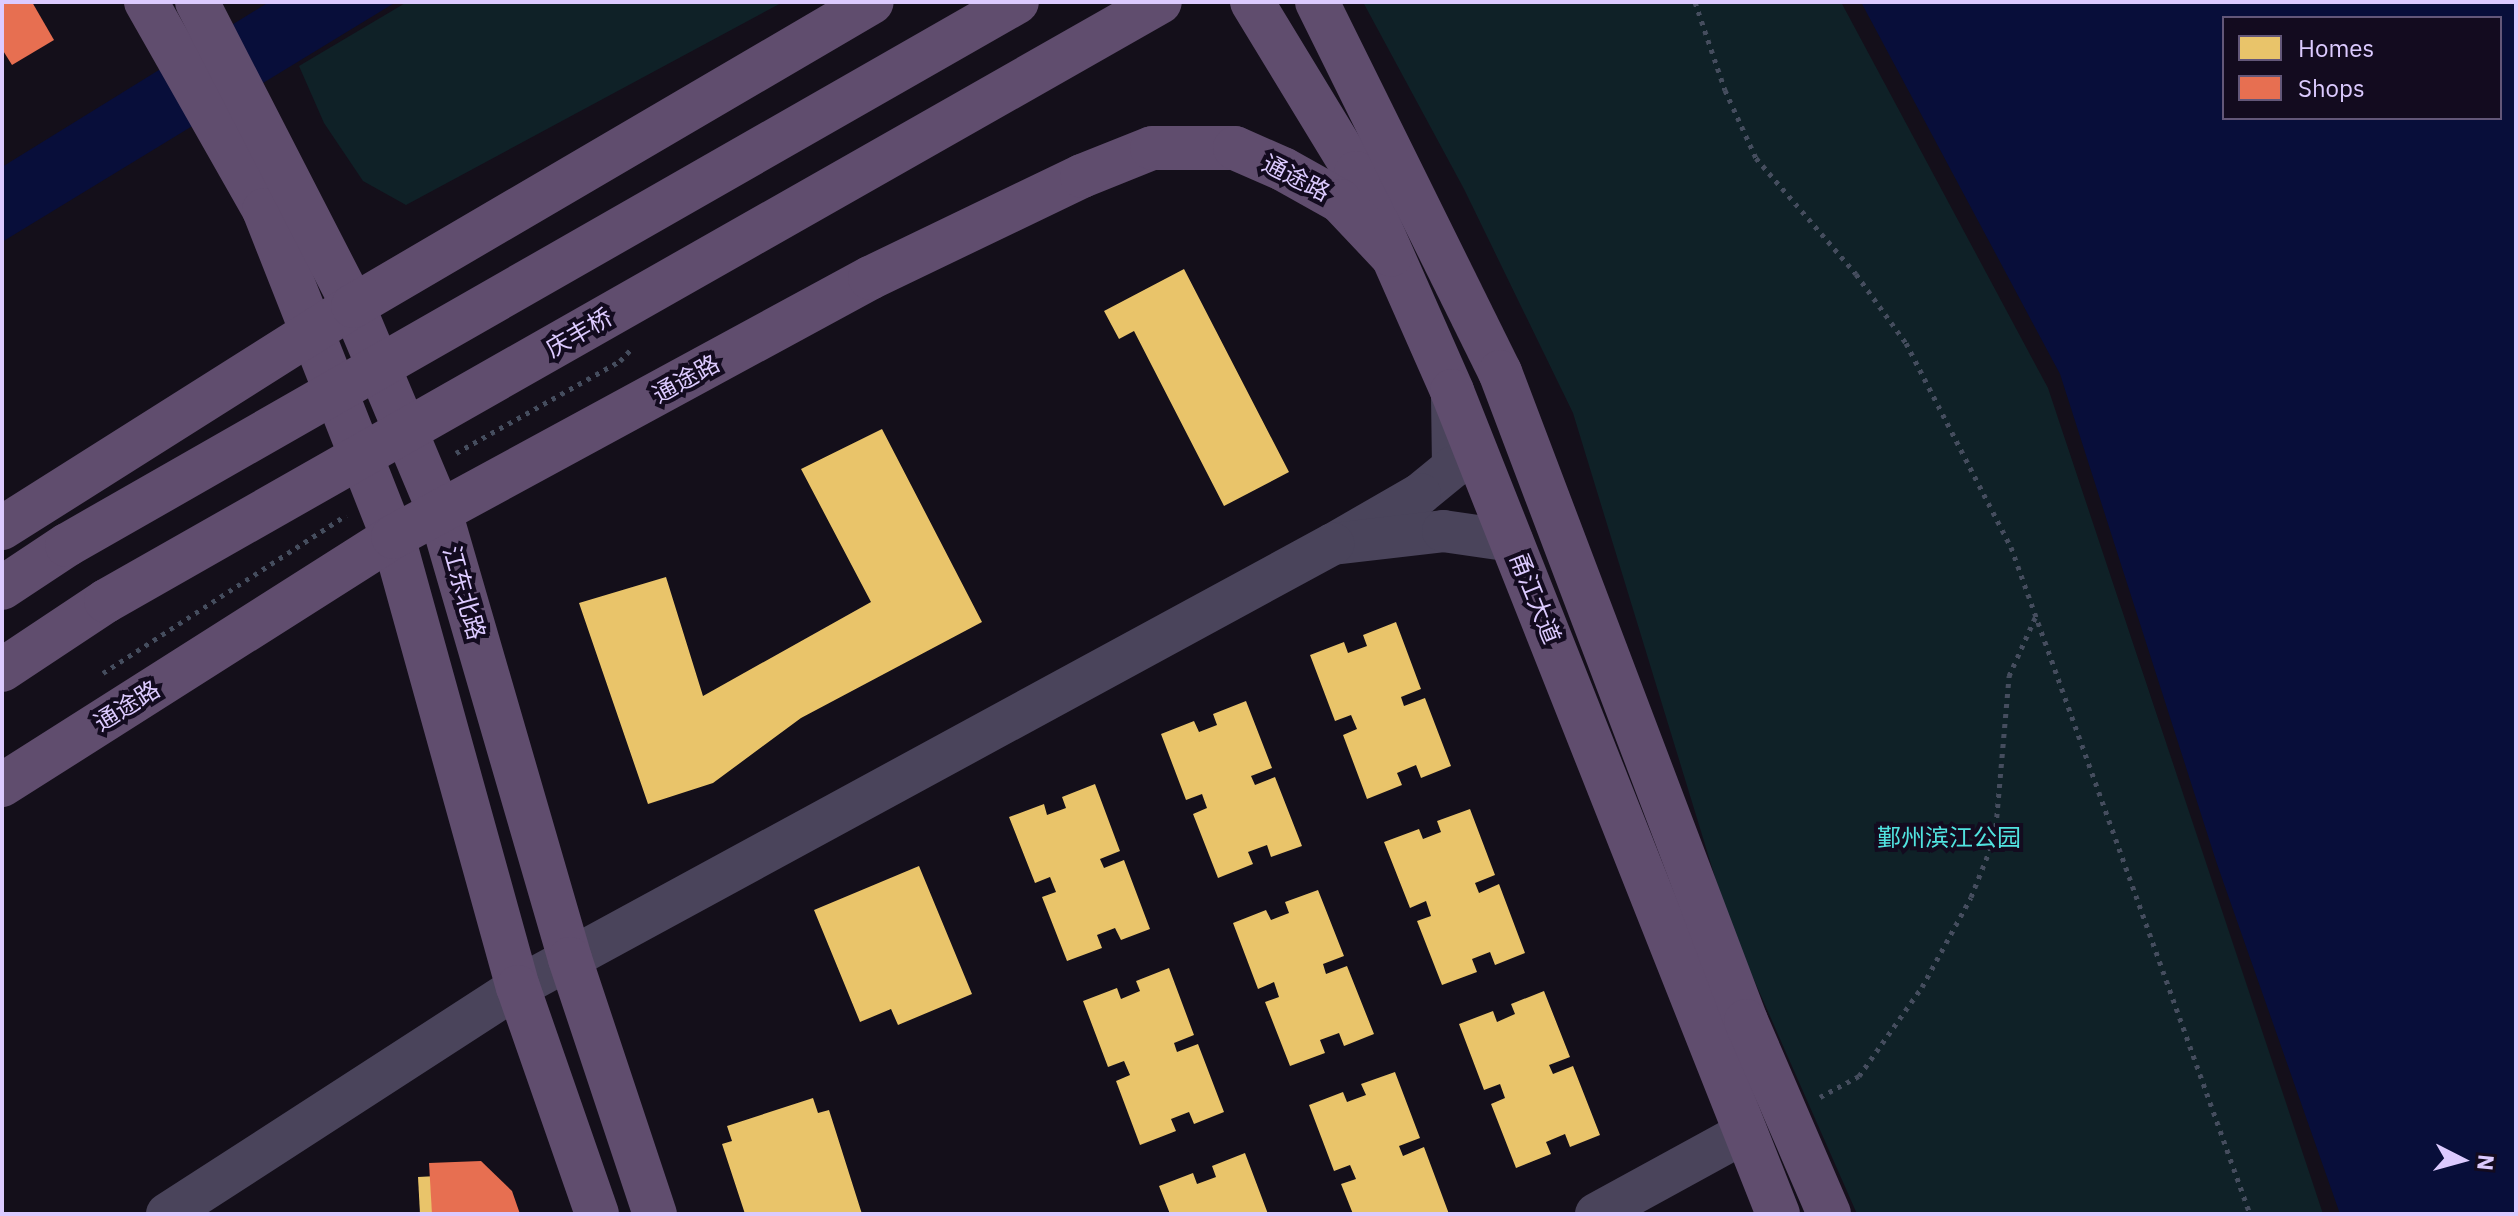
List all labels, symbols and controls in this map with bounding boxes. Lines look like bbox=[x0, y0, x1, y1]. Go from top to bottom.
legend bbox=[2222, 16, 2502, 120]
text: Homes bbox=[2298, 32, 2374, 64]
text: Shops bbox=[2298, 72, 2365, 104]
street label: 通途路 bbox=[1257, 149, 1335, 207]
street label: 庆丰桥 bbox=[541, 303, 617, 363]
street label: 通途路 bbox=[648, 349, 724, 409]
street label: 江东北路 bbox=[437, 543, 491, 643]
street label: 甬江大道 bbox=[1504, 548, 1566, 648]
street label: 通途路 bbox=[89, 675, 165, 737]
park label: 鄞州滨江公园 bbox=[1877, 824, 2021, 852]
north arrow bbox=[2422, 1120, 2502, 1200]
text: N bbox=[2471, 1153, 2502, 1172]

